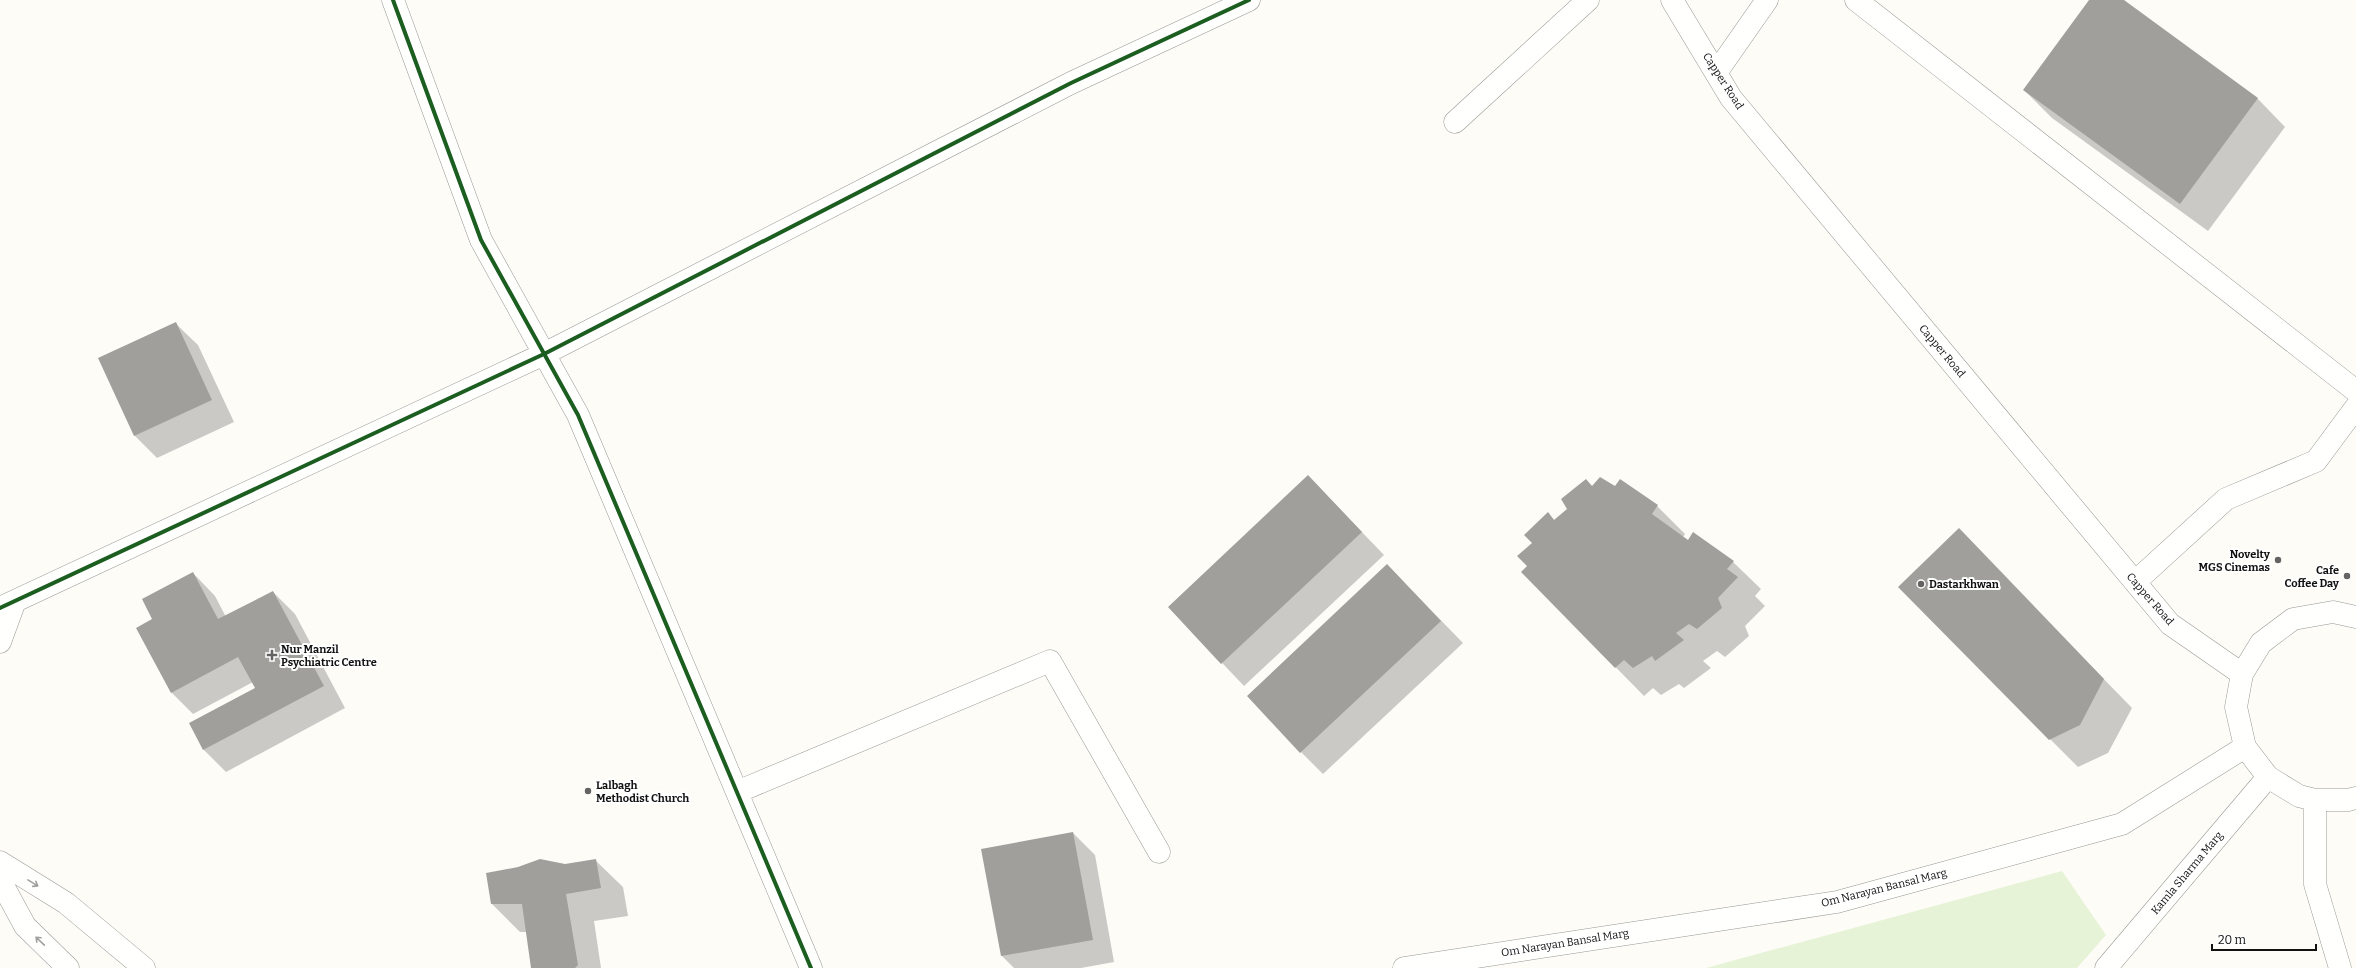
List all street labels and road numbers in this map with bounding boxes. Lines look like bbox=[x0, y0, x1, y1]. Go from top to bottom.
street label: Capper Road bbox=[1700, 50, 1746, 112]
street label: Capper Road bbox=[1916, 322, 1968, 380]
street label: Capper Road bbox=[2124, 570, 2177, 628]
street label: Kamla Sharma Marg bbox=[2148, 829, 2226, 917]
street label: Om Narayan Bansal Marg bbox=[1820, 866, 1948, 910]
street label: Om Narayan Bansal Marg bbox=[1500, 926, 1630, 960]

